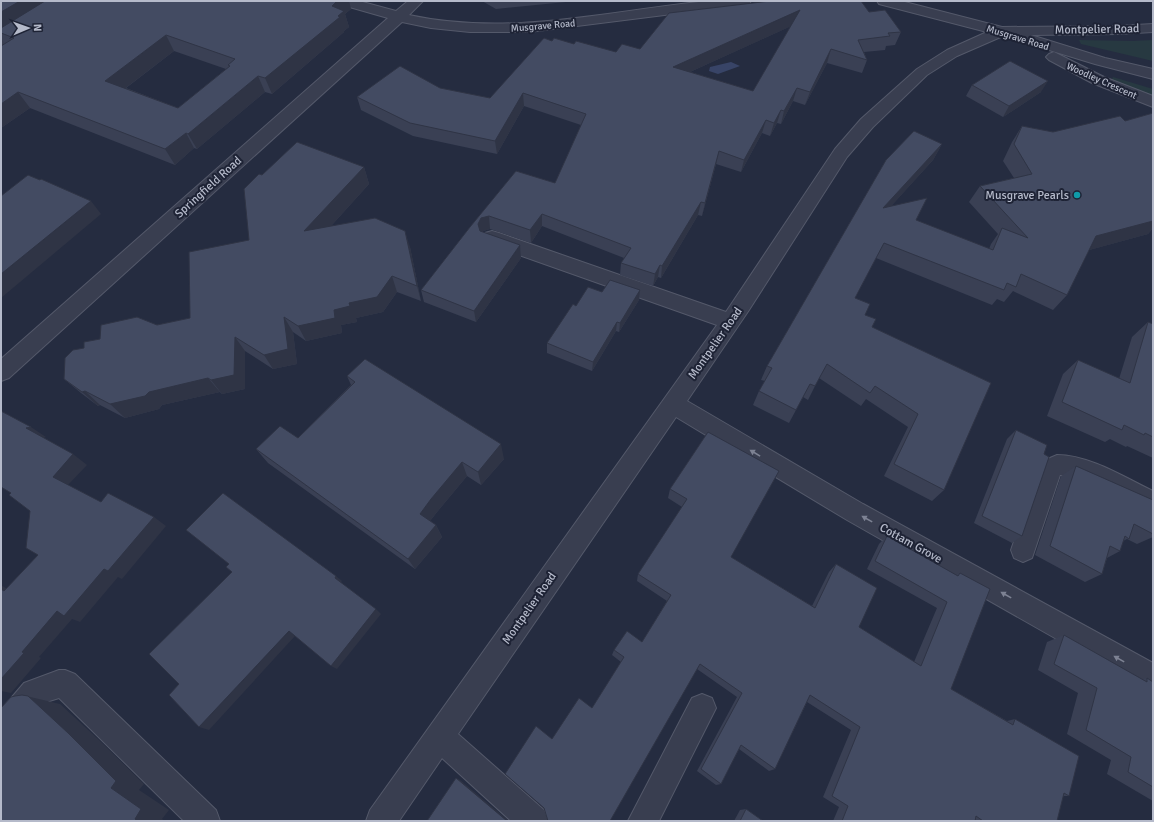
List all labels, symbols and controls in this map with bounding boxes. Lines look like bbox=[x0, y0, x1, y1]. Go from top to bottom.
north arrow bbox=[8, 8, 48, 48]
street label: Musgrave Road bbox=[510, 17, 576, 35]
street label: Montpelier Road bbox=[1055, 21, 1139, 38]
street label: Musgrave Road bbox=[985, 23, 1050, 53]
text: N bbox=[31, 24, 44, 32]
street label: Woodley Crescent bbox=[1064, 60, 1139, 102]
street label: Springfield Road bbox=[172, 153, 245, 221]
place label: Musgrave Pearls bbox=[985, 188, 1069, 203]
marker: Musgrave Pearls bbox=[1072, 190, 1082, 200]
street label: Montpelier Road bbox=[685, 304, 746, 382]
one-way arrow bbox=[749, 450, 761, 457]
one-way arrow bbox=[861, 516, 873, 522]
street label: Cottam Grove bbox=[877, 520, 945, 567]
street label: Montpelier Road bbox=[499, 569, 560, 647]
one-way arrow bbox=[1000, 592, 1012, 599]
one-way arrow bbox=[1113, 656, 1125, 662]

